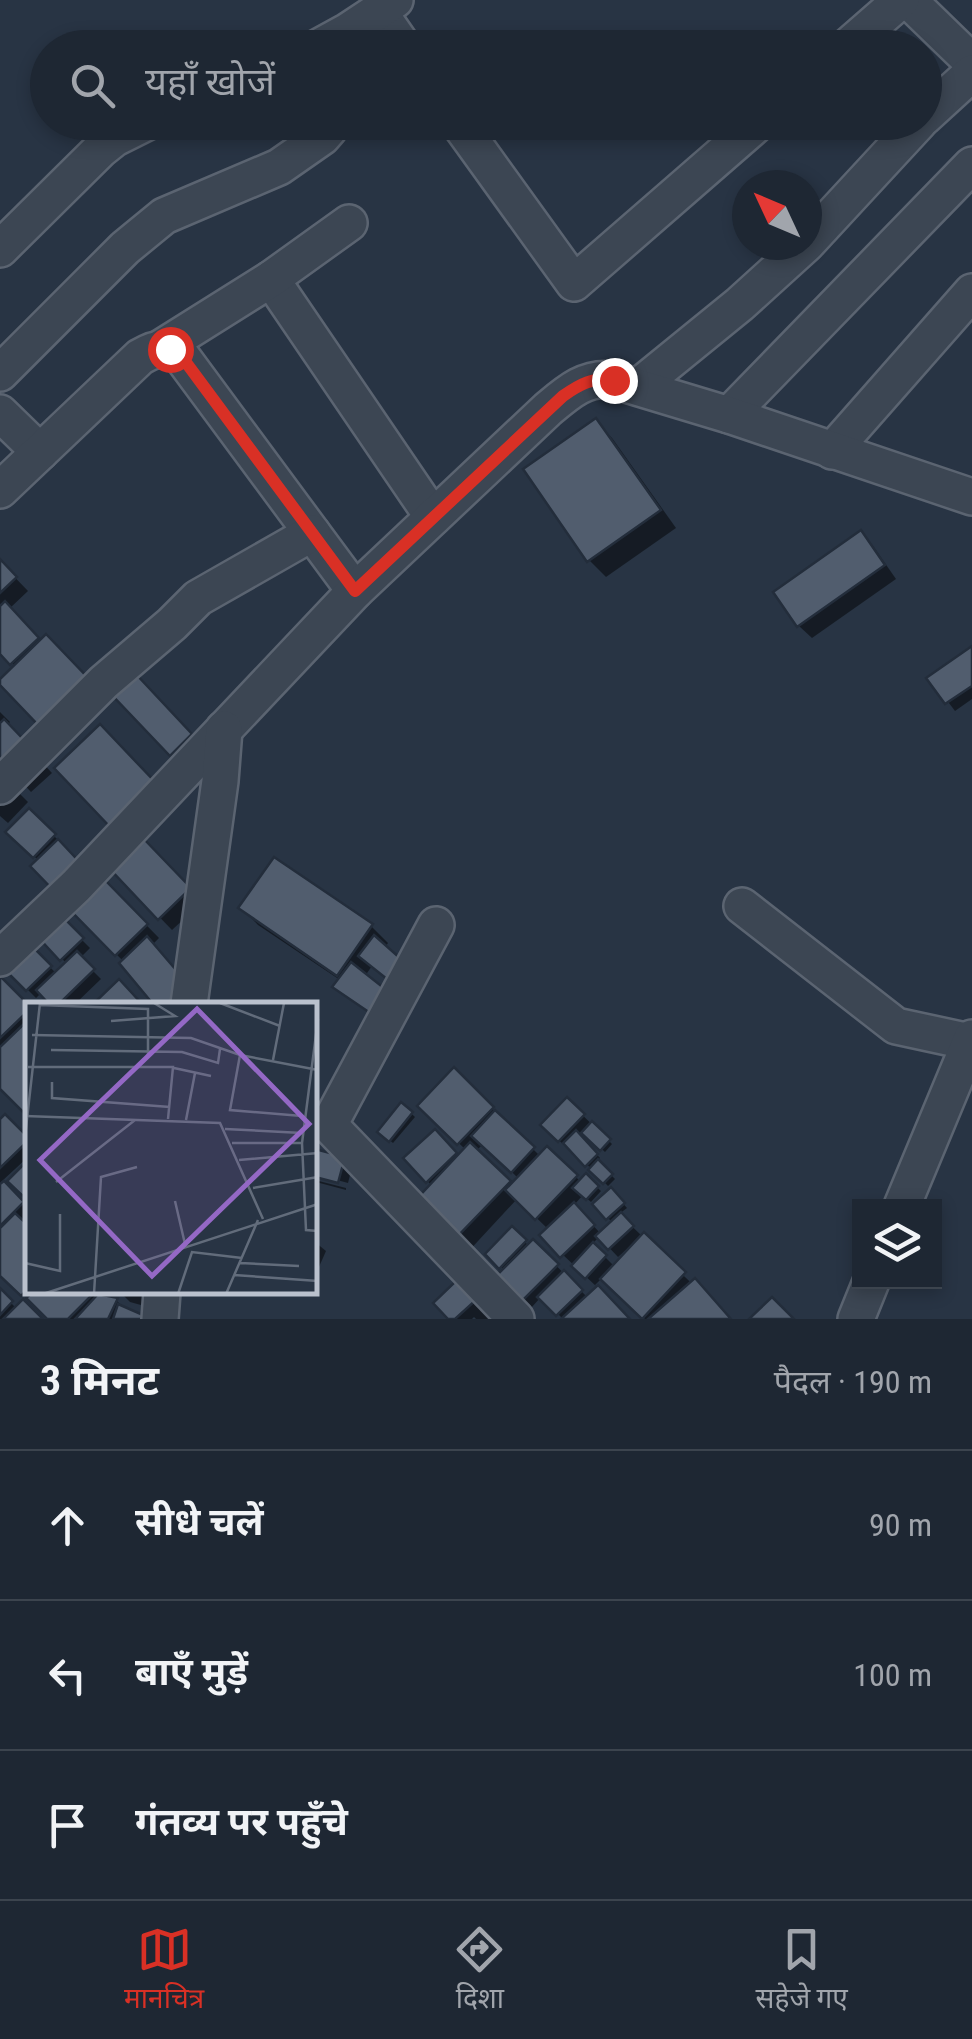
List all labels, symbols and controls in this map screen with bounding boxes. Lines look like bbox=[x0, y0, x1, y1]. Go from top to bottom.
search box bbox=[30, 30, 942, 140]
icon: search bbox=[65, 58, 120, 113]
text: यहाँ खोजें bbox=[145, 60, 275, 104]
north arrow bbox=[732, 170, 822, 260]
route start bbox=[148, 327, 194, 373]
route end bbox=[592, 358, 638, 404]
inset map bbox=[25, 1002, 318, 1294]
map controls bbox=[852, 1199, 942, 1289]
button: layers bbox=[852, 1199, 942, 1289]
text: 3 मिनट bbox=[40, 1356, 159, 1405]
text: पैदल · 190 m bbox=[774, 1363, 932, 1401]
icon: ahead bbox=[40, 1498, 95, 1553]
text: सीधे चलें bbox=[135, 1500, 264, 1544]
text: 90 m bbox=[869, 1506, 932, 1544]
icon: left bbox=[40, 1648, 95, 1703]
text: बाएँ मुड़ें bbox=[135, 1650, 248, 1694]
text: 100 m bbox=[853, 1656, 932, 1694]
icon: arrive bbox=[40, 1798, 95, 1853]
text: गंतव्य पर पहुँचे bbox=[135, 1800, 348, 1844]
tab: मानचित्र bbox=[124, 1922, 204, 2019]
tab: दिशा bbox=[452, 1922, 507, 2019]
tab: सहेजे गए bbox=[756, 1922, 848, 2019]

